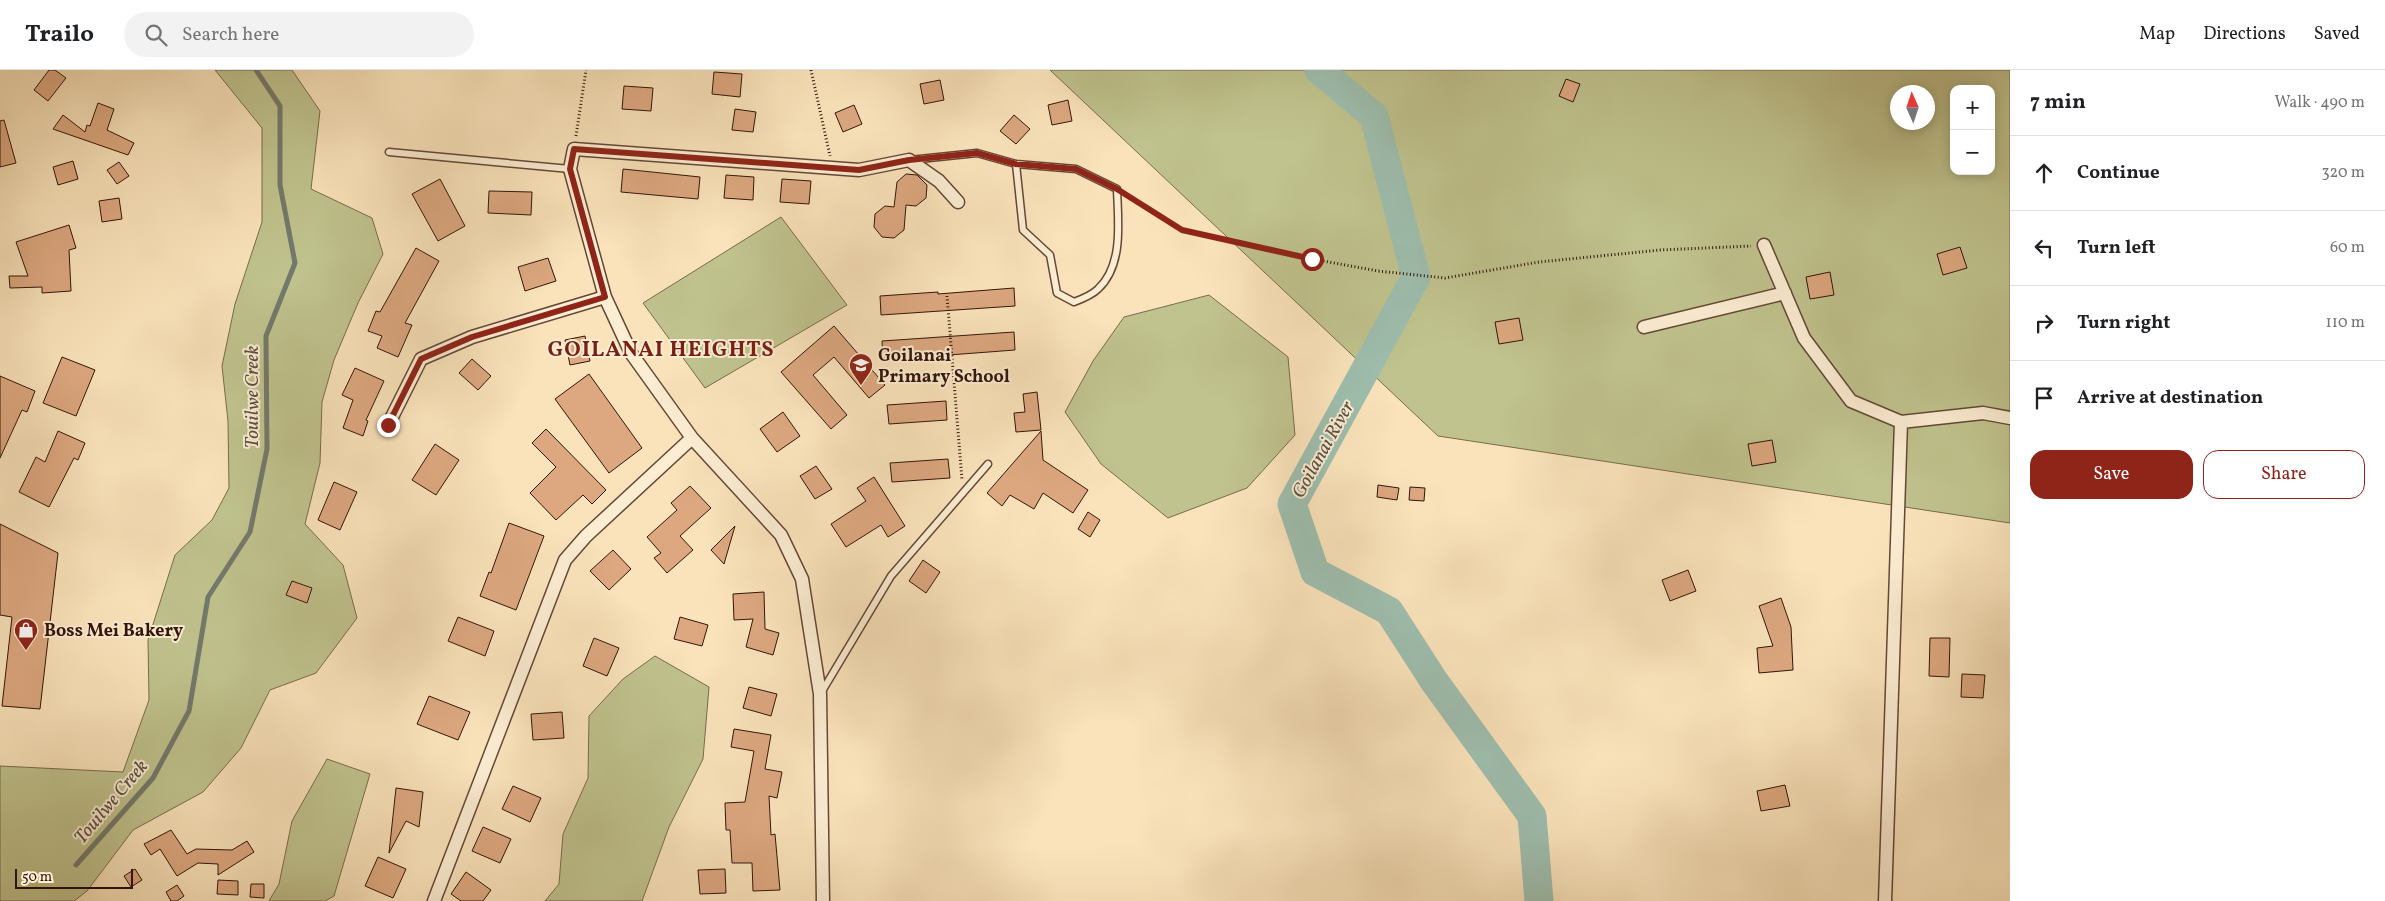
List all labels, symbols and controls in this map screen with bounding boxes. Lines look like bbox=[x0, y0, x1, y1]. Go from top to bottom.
search box bbox=[124, 12, 474, 57]
text: Trailo bbox=[25, 18, 94, 52]
icon: search bbox=[142, 21, 170, 49]
text: Search here bbox=[182, 22, 279, 48]
text: Map bbox=[2139, 22, 2175, 47]
text: Directions bbox=[2203, 22, 2286, 47]
text: Saved bbox=[2314, 22, 2360, 47]
north arrow bbox=[1890, 85, 1935, 130]
map controls bbox=[1950, 85, 1995, 175]
button: + bbox=[1950, 85, 1995, 130]
text: 7 min bbox=[2030, 88, 2086, 117]
text: Walk · 490 m bbox=[2274, 92, 2365, 114]
button: − bbox=[1950, 130, 1995, 175]
icon: ahead bbox=[2030, 159, 2058, 187]
text: Continue bbox=[2077, 160, 2160, 186]
text: 320 m bbox=[2321, 162, 2365, 184]
icon: left bbox=[2030, 234, 2058, 262]
text: Turn left bbox=[2077, 235, 2156, 261]
text: 60 m bbox=[2330, 237, 2365, 259]
route start bbox=[1301, 248, 1324, 271]
icon: right bbox=[2030, 309, 2058, 337]
text: Turn right bbox=[2077, 310, 2170, 336]
text: 110 m bbox=[2326, 312, 2365, 334]
district label: GOILANAI HEIGHTS bbox=[548, 335, 774, 366]
place label: Goilanai Primary School bbox=[878, 344, 1010, 390]
water label: Touilwe Creek bbox=[240, 346, 266, 448]
school or university icon: Goilanai Primary School bbox=[848, 352, 874, 386]
icon: arrive bbox=[2030, 384, 2058, 412]
text: Arrive at destination bbox=[2077, 385, 2263, 411]
water label: Goilanai River bbox=[1286, 396, 1362, 503]
route end bbox=[377, 414, 400, 437]
button: Save bbox=[2030, 450, 2193, 499]
button: Share bbox=[2203, 450, 2365, 499]
shop icon: Boss Mei Bakery bbox=[13, 617, 39, 651]
place label: Boss Mei Bakery bbox=[44, 619, 183, 644]
water label: Touilwe Creek bbox=[69, 754, 155, 850]
scale bar bbox=[15, 866, 132, 889]
text: 50 m bbox=[22, 868, 52, 887]

